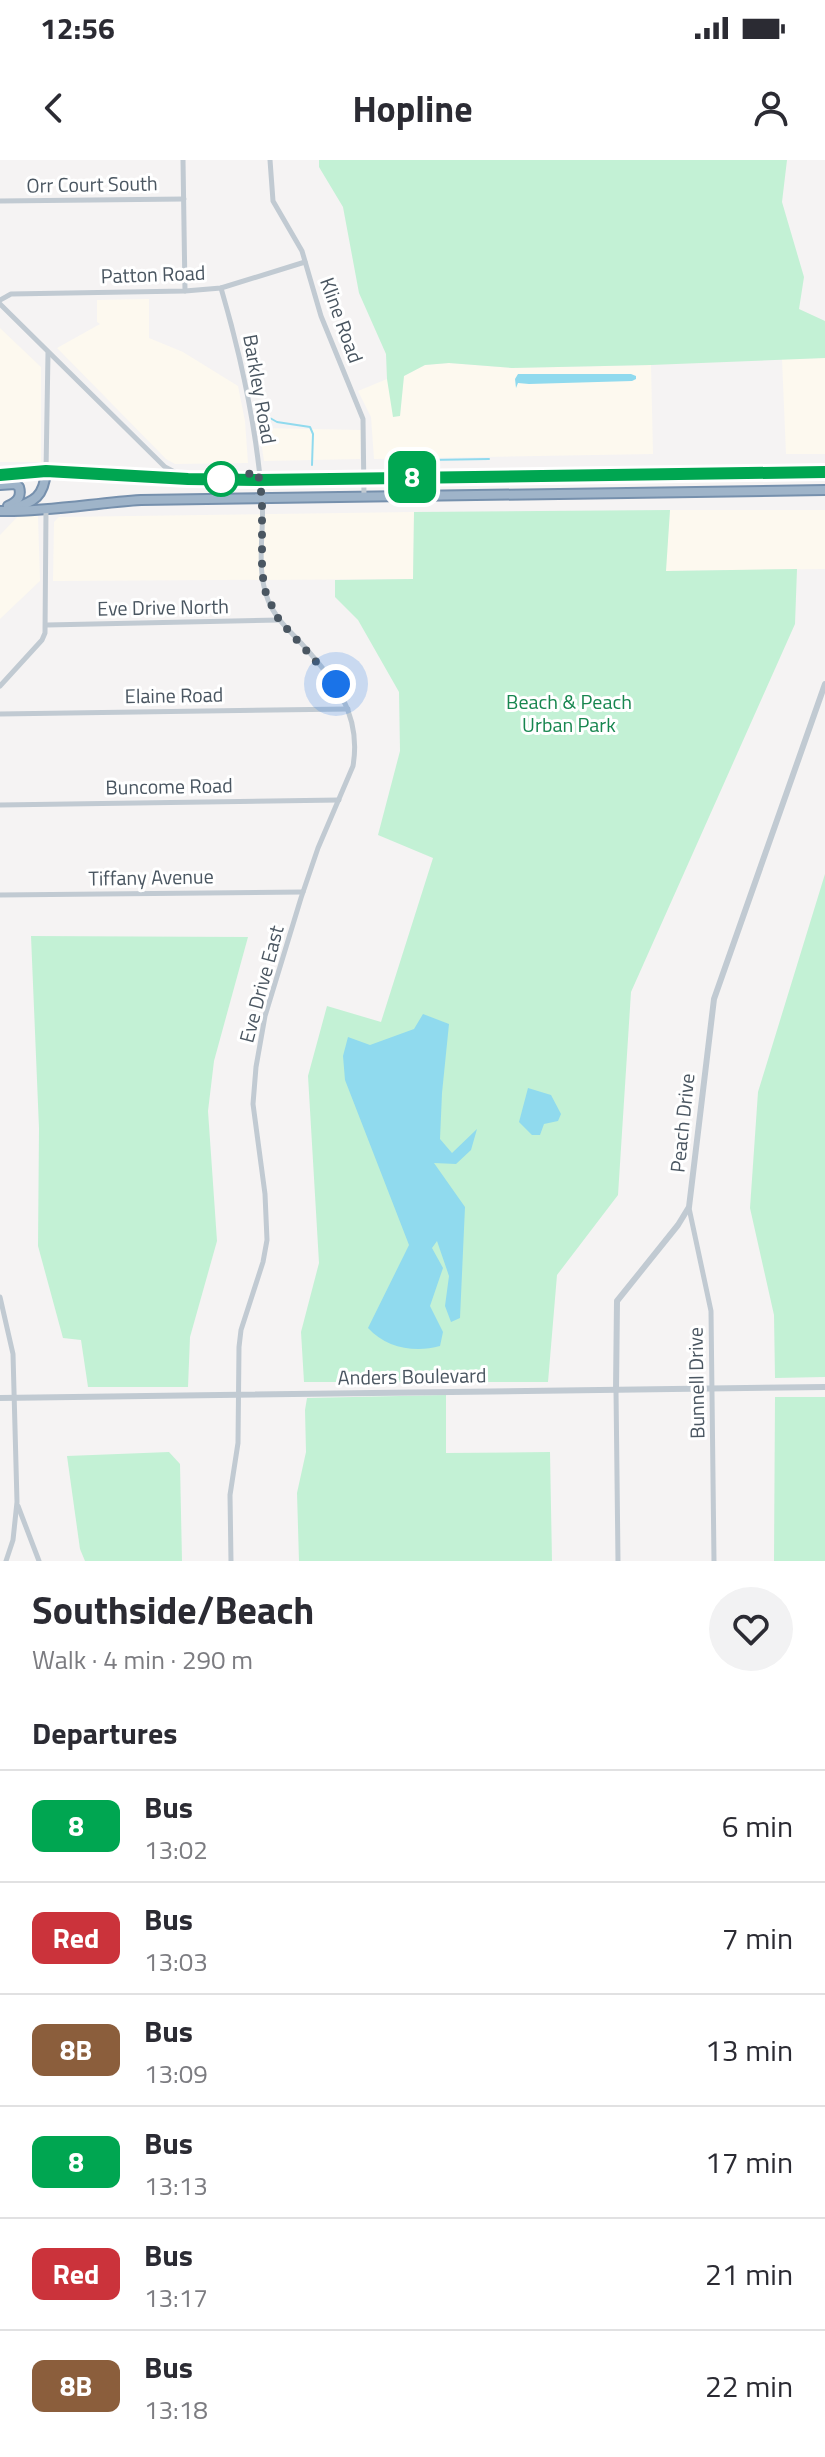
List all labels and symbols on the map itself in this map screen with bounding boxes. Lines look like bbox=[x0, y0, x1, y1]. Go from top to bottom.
street label: Orr Court South bbox=[26, 167, 158, 201]
street label: Patton Road bbox=[100, 257, 206, 291]
street label: Kline Road bbox=[312, 273, 372, 367]
street label: Barkley Road bbox=[235, 332, 285, 446]
line badge: 8 bbox=[386, 451, 438, 503]
unlabelled marker bbox=[204, 462, 238, 496]
street label: Eve Drive North bbox=[97, 590, 229, 624]
your location bbox=[316, 664, 356, 704]
street label: Elaine Road bbox=[124, 679, 224, 711]
park label: Beach & Peach Urban Park bbox=[506, 686, 632, 740]
street label: Buncome Road bbox=[105, 769, 233, 803]
street label: Tiffany Avenue bbox=[88, 860, 214, 894]
street label: Eve Drive East bbox=[230, 922, 292, 1046]
street label: Peach Drive bbox=[661, 1072, 703, 1174]
street label: Bunnell Drive bbox=[680, 1327, 712, 1439]
street label: Anders Boulevard bbox=[337, 1359, 487, 1393]

